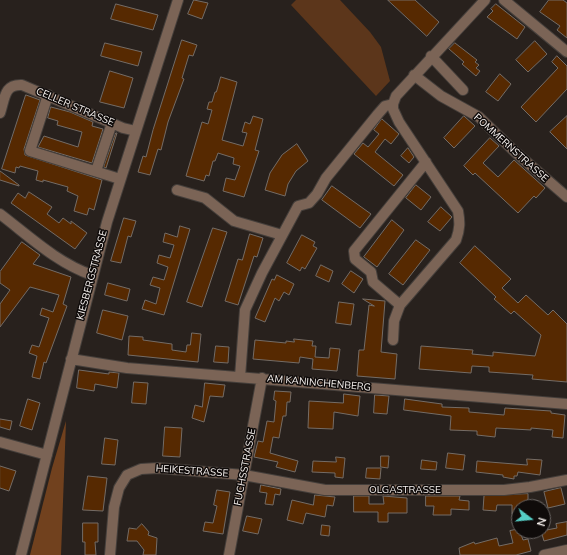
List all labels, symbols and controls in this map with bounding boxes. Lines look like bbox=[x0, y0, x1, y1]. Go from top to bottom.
street label: CELLER STRASSE bbox=[34, 85, 116, 129]
street label: POMMERNSTRASSE bbox=[471, 111, 551, 185]
street label: KIESBERGSTRASSE bbox=[74, 229, 110, 321]
street label: AM KANINCHENBERG bbox=[267, 372, 371, 394]
street label: FUCHSSTRASSE bbox=[232, 427, 258, 507]
street label: HEIKESTRASSE bbox=[155, 462, 229, 480]
street label: OLGASTRASSE bbox=[369, 484, 441, 496]
north arrow bbox=[511, 499, 551, 539]
text: N bbox=[534, 516, 549, 528]

